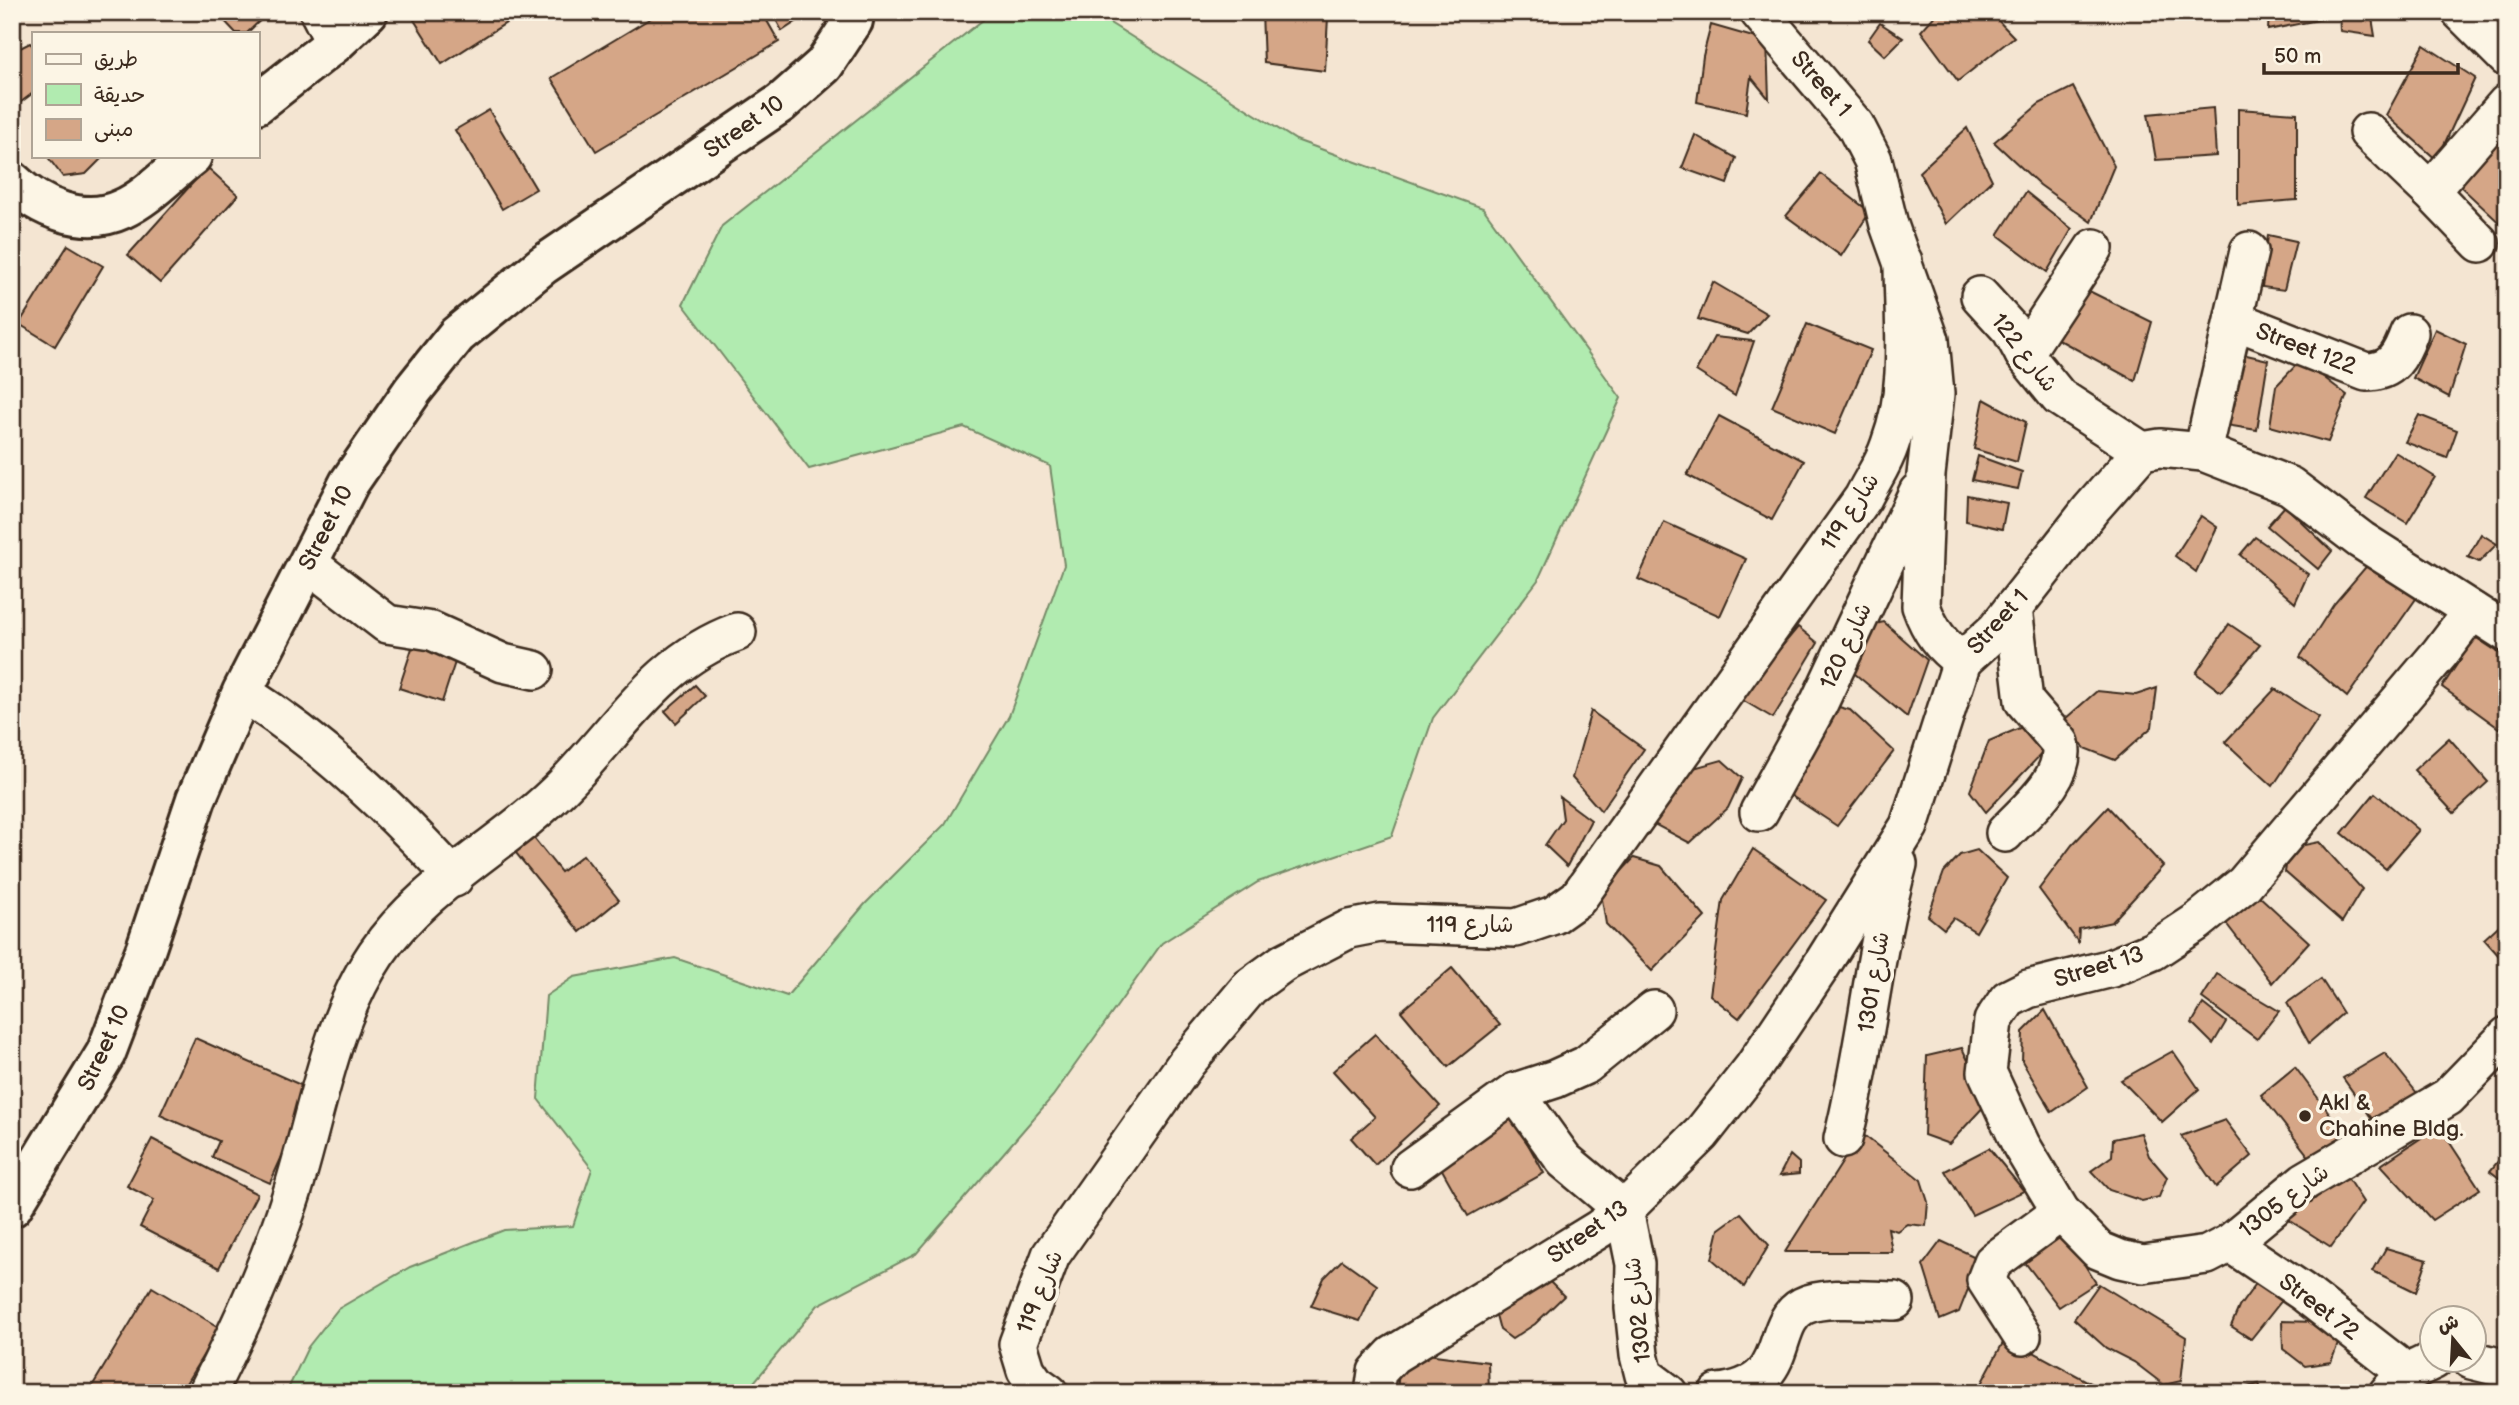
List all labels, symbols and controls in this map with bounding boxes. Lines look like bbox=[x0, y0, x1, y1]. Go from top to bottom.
legend bbox=[32, 32, 259, 158]
scale bar bbox=[2264, 32, 2458, 76]
text: 50 m bbox=[2274, 44, 2321, 69]
street label: Street 1 bbox=[1785, 45, 1857, 123]
text: طريق bbox=[94, 47, 138, 72]
text: حديقة bbox=[94, 83, 145, 108]
street label: Street 10 bbox=[698, 89, 790, 165]
text: مبنى bbox=[94, 117, 133, 143]
street label: شارع 122 bbox=[1984, 308, 2063, 398]
street label: Street 122 bbox=[2252, 317, 2361, 381]
street label: شارع 119 bbox=[1815, 468, 1886, 557]
street label: Street 10 bbox=[293, 481, 359, 575]
street label: Street 1 bbox=[1961, 584, 2035, 660]
street label: شارع 120 bbox=[1814, 598, 1879, 694]
street label: شارع 119 bbox=[1426, 911, 1514, 940]
street label: شارع 1301 bbox=[1852, 930, 1897, 1034]
street label: Street 13 bbox=[2051, 940, 2147, 994]
street label: Street 10 bbox=[72, 1000, 136, 1096]
place label: Akl & Chahine Bldg. bbox=[2319, 1089, 2464, 1143]
marker: Akl & Chahine Bldg. bbox=[2297, 1108, 2313, 1124]
street label: شارع 1305 bbox=[2233, 1158, 2335, 1245]
street label: Street 13 bbox=[1542, 1194, 1634, 1270]
street label: شارع 119 bbox=[1011, 1246, 1070, 1338]
street label: شارع 1302 bbox=[1619, 1256, 1658, 1364]
street label: Street 72 bbox=[2273, 1268, 2365, 1347]
north arrow bbox=[2418, 1304, 2488, 1374]
text: ش bbox=[2435, 1310, 2462, 1338]

